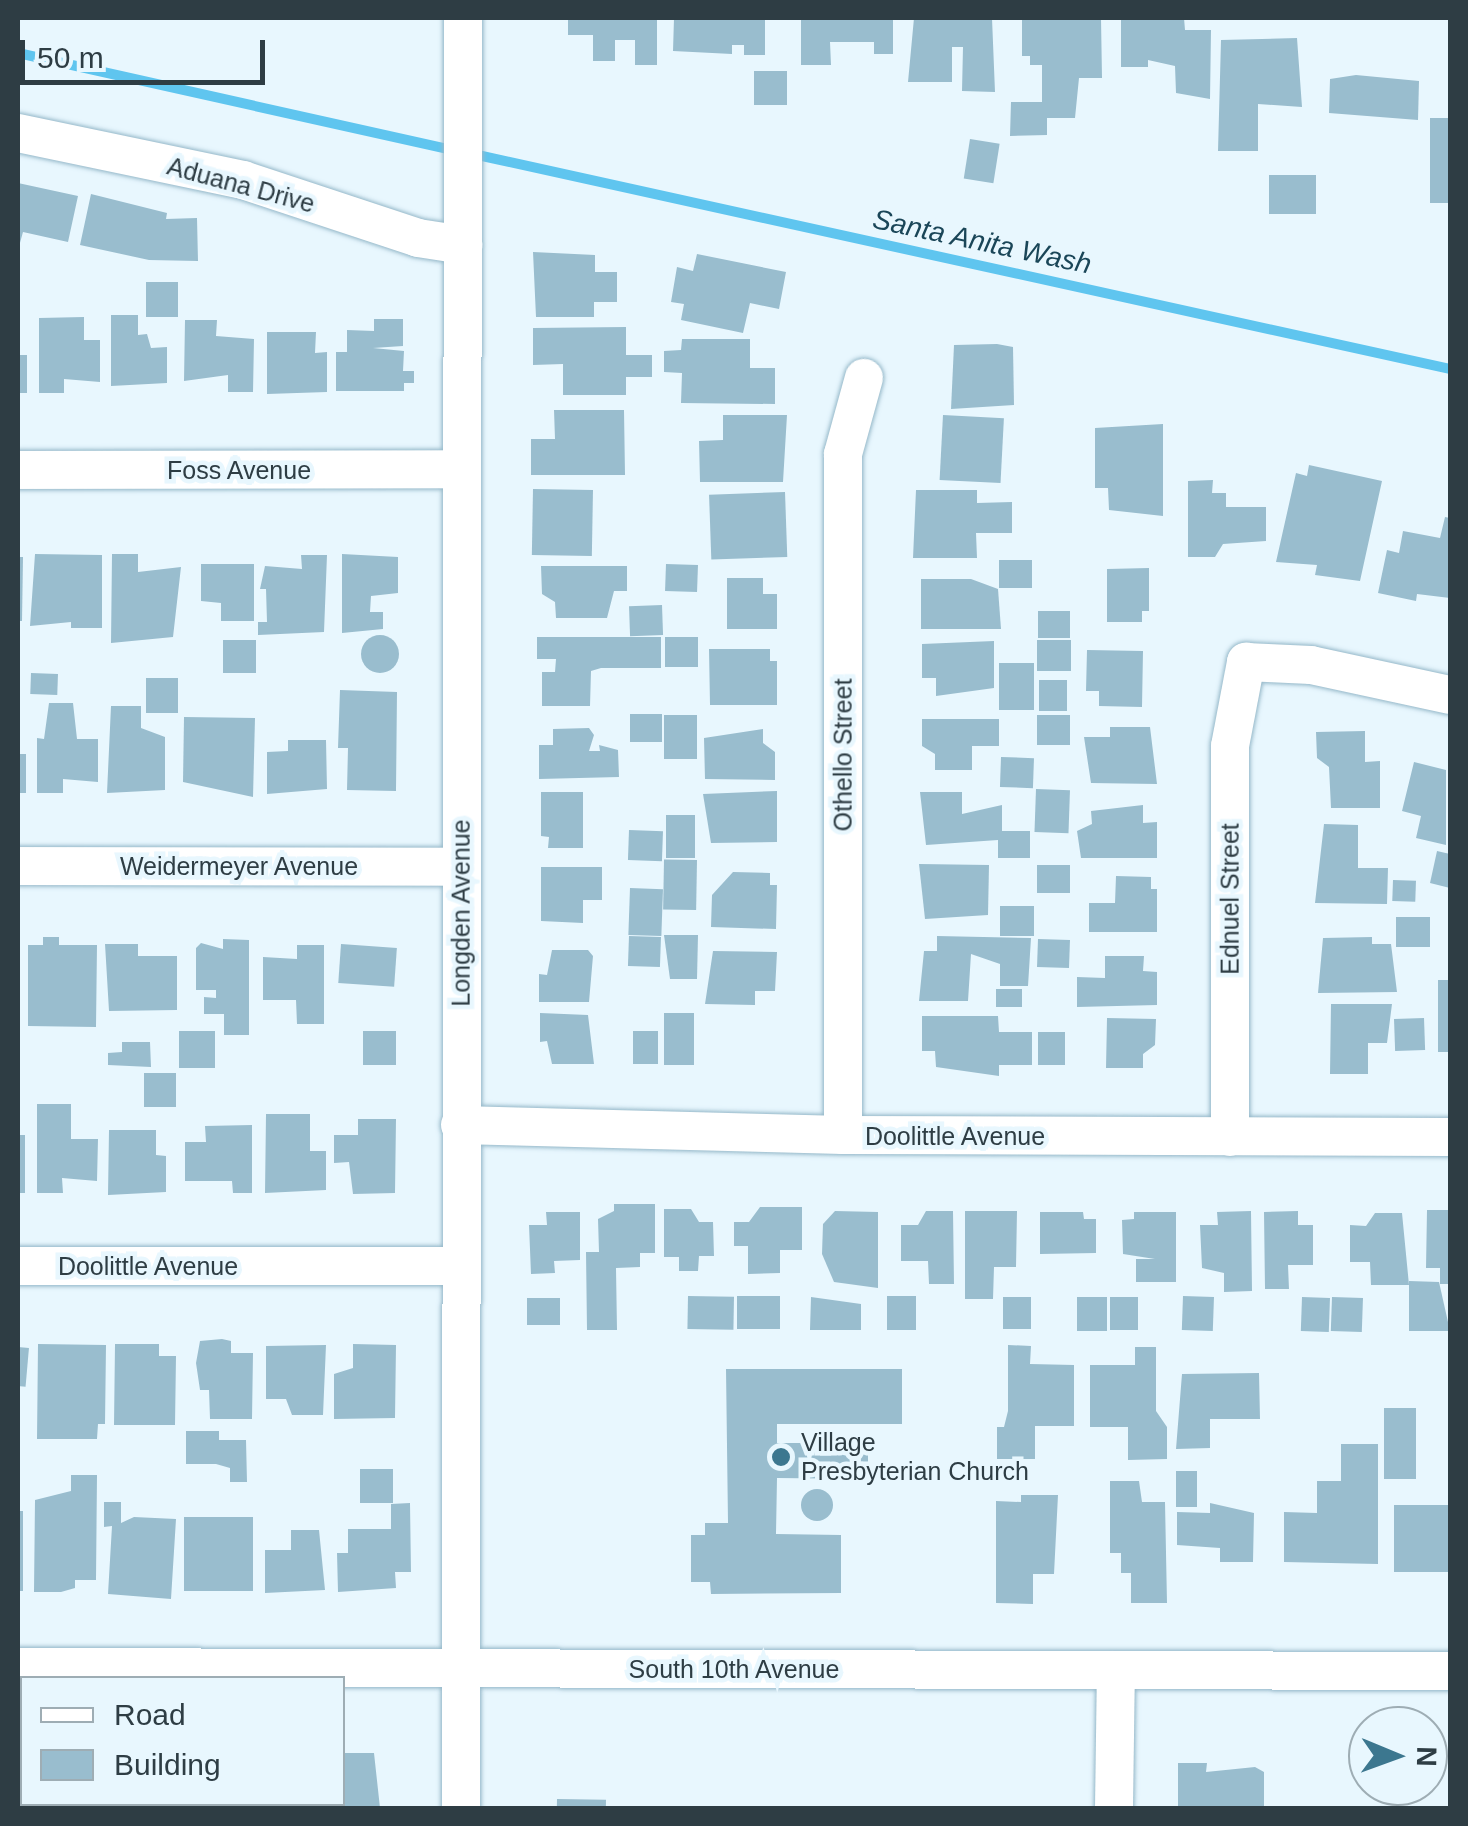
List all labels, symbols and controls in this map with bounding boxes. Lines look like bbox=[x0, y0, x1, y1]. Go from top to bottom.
scale bar bbox=[25, 20, 270, 82]
text: 50 m bbox=[37, 41, 104, 74]
street label: Aduana Drive bbox=[164, 151, 318, 219]
water label: Santa Anita Wash bbox=[869, 202, 1095, 282]
street label: Foss Avenue bbox=[166, 455, 312, 485]
street label: Othello Street bbox=[828, 679, 858, 831]
street label: Longden Avenue bbox=[446, 819, 476, 1007]
street label: Ednuel Street bbox=[1215, 823, 1245, 975]
street label: Weidermeyer Avenue bbox=[119, 851, 359, 881]
street label: Doolittle Avenue bbox=[864, 1121, 1046, 1151]
street label: Doolittle Avenue bbox=[57, 1251, 239, 1281]
place label: Village Presbyterian Church bbox=[801, 1428, 1029, 1487]
marker: Village Presbyterian Church bbox=[770, 1446, 792, 1468]
street label: South 10th Avenue bbox=[628, 1654, 840, 1684]
legend bbox=[20, 1676, 345, 1806]
text: Road bbox=[114, 1698, 186, 1731]
north arrow bbox=[1348, 1706, 1448, 1806]
text: N bbox=[1411, 1746, 1442, 1767]
text: Building bbox=[114, 1748, 221, 1781]

